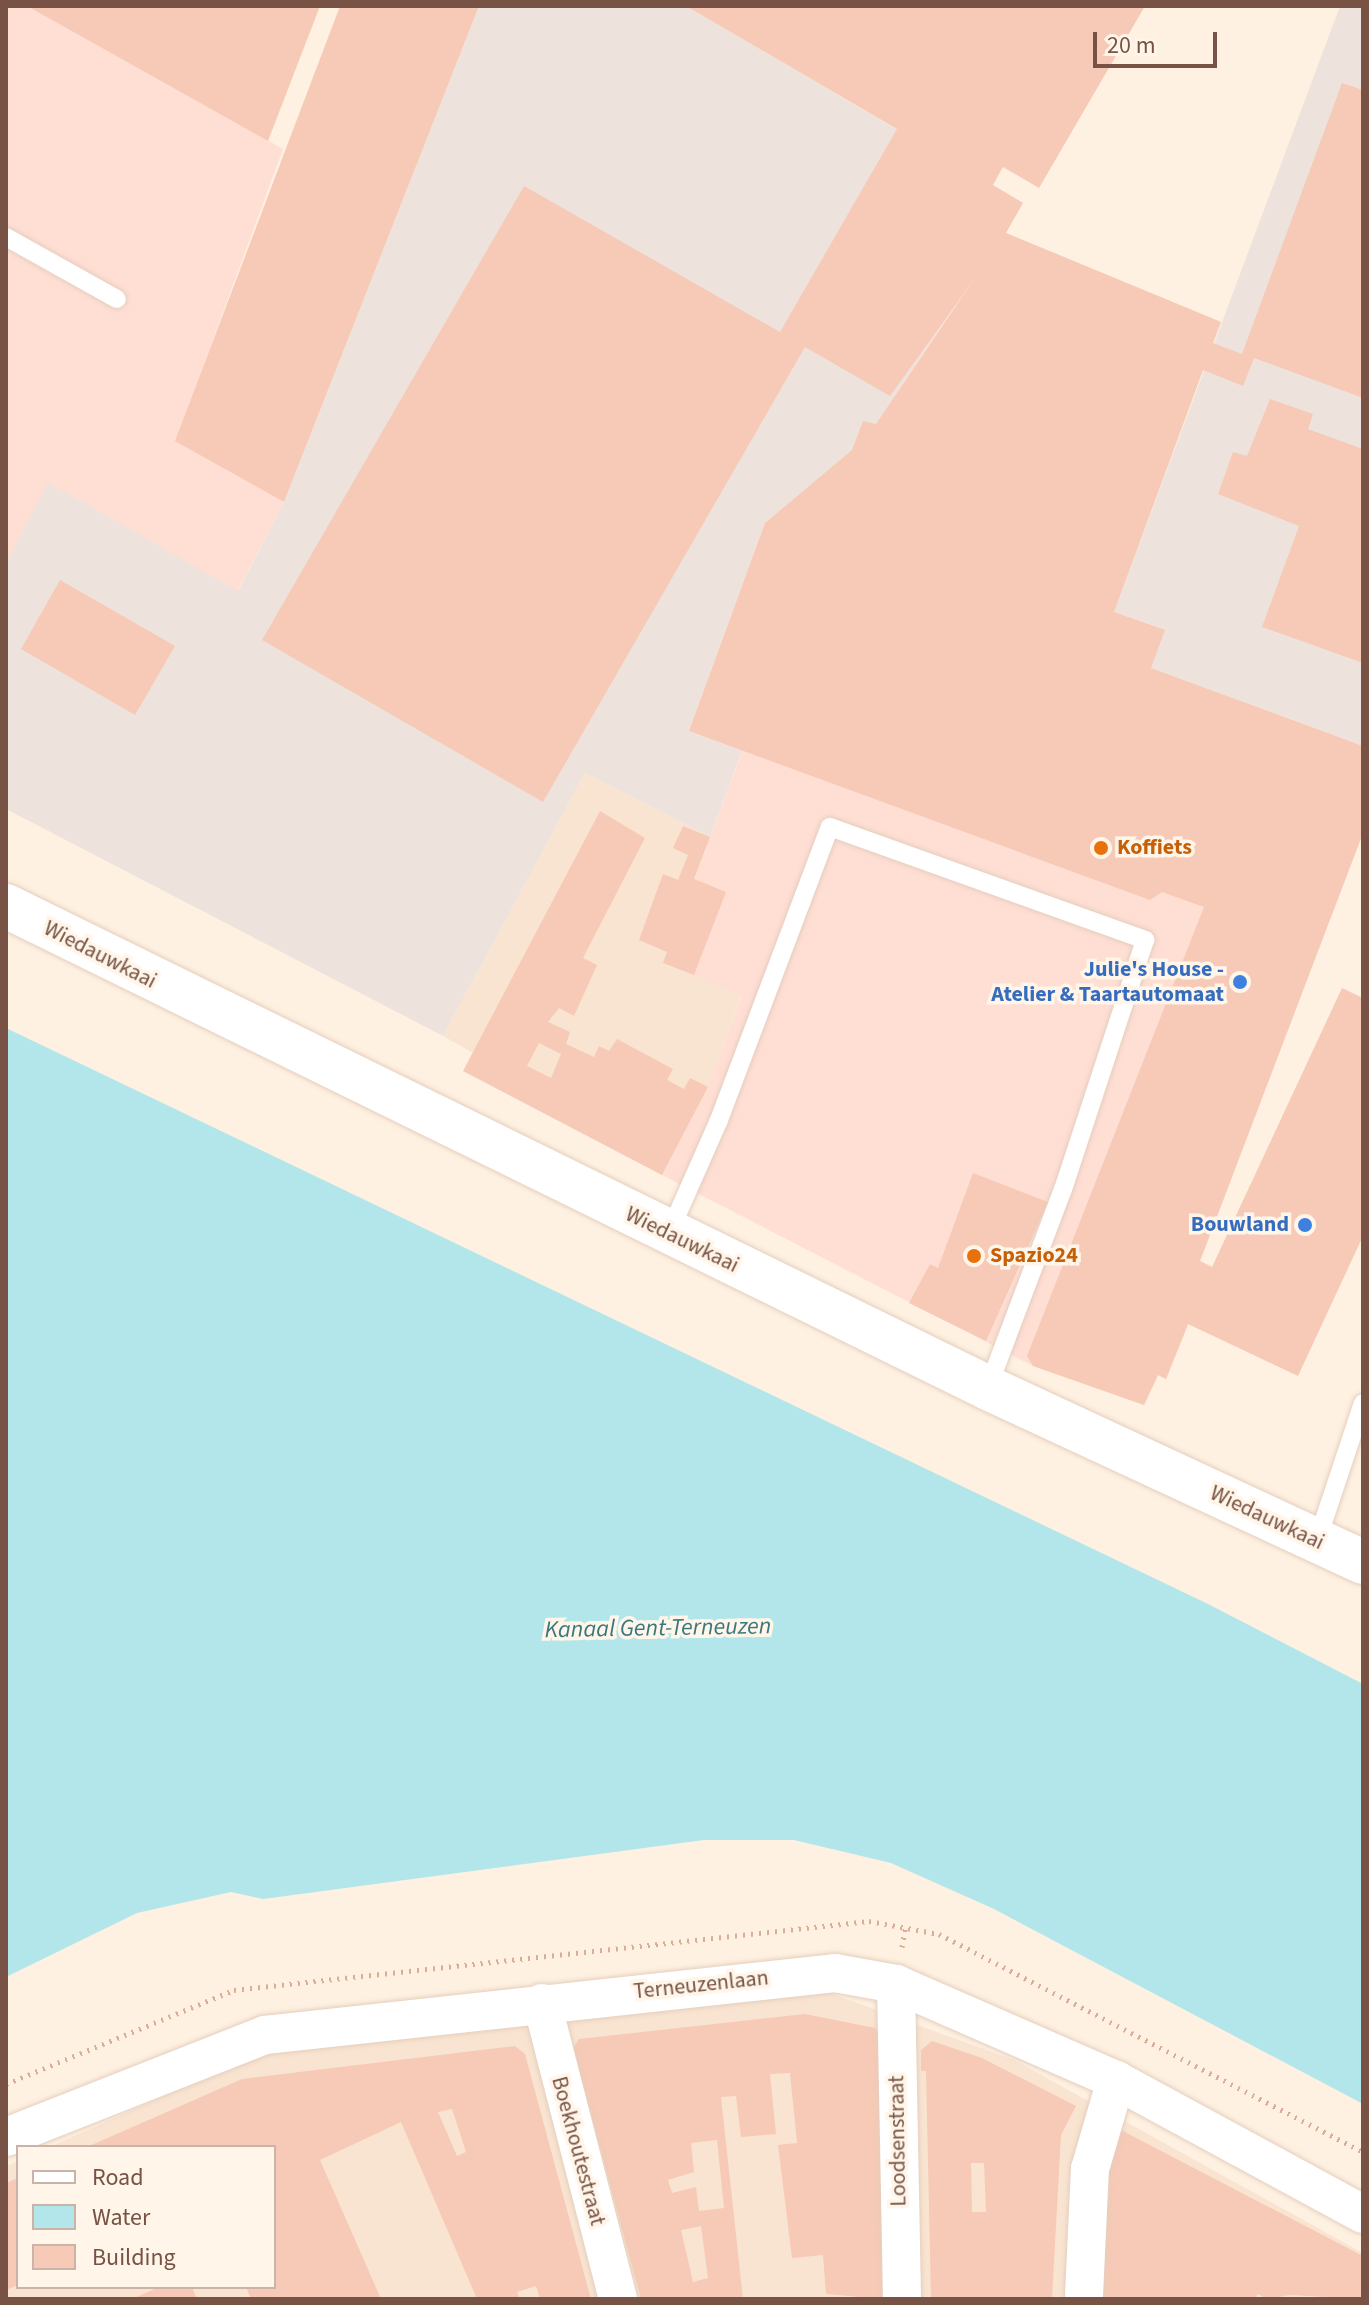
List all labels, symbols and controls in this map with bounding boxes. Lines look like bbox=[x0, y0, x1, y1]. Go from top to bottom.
scale bar bbox=[1097, 16, 1221, 66]
text: 20 m bbox=[1107, 28, 1156, 63]
place label: Koffiets bbox=[1117, 835, 1192, 861]
marker: Koffiets bbox=[1092, 839, 1110, 857]
street label: Wiedauwkaai bbox=[39, 915, 161, 995]
place label: Julie's House - Atelier & Taartautomaat bbox=[991, 956, 1224, 1008]
marker: Julie's House - Atelier & Taartautomaat bbox=[1231, 973, 1249, 991]
street label: Wiedauwkaai bbox=[621, 1201, 743, 1279]
place label: Bouwland bbox=[1191, 1212, 1289, 1238]
marker: Bouwland bbox=[1296, 1216, 1314, 1234]
place label: Spazio24 bbox=[990, 1243, 1078, 1269]
marker: Spazio24 bbox=[965, 1247, 983, 1265]
street label: Wiedauwkaai bbox=[1206, 1480, 1328, 1556]
water label: Kanaal Gent-Terneuzen bbox=[544, 1612, 772, 1644]
street label: Terneuzenlaan bbox=[632, 1965, 770, 2005]
street label: Boekhoutestraat bbox=[545, 2074, 611, 2228]
street label: Loodsenstraat bbox=[884, 2075, 912, 2207]
legend bbox=[16, 2145, 276, 2289]
text: Road bbox=[92, 2160, 144, 2195]
text: Water bbox=[92, 2200, 150, 2235]
text: Building bbox=[92, 2240, 176, 2275]

